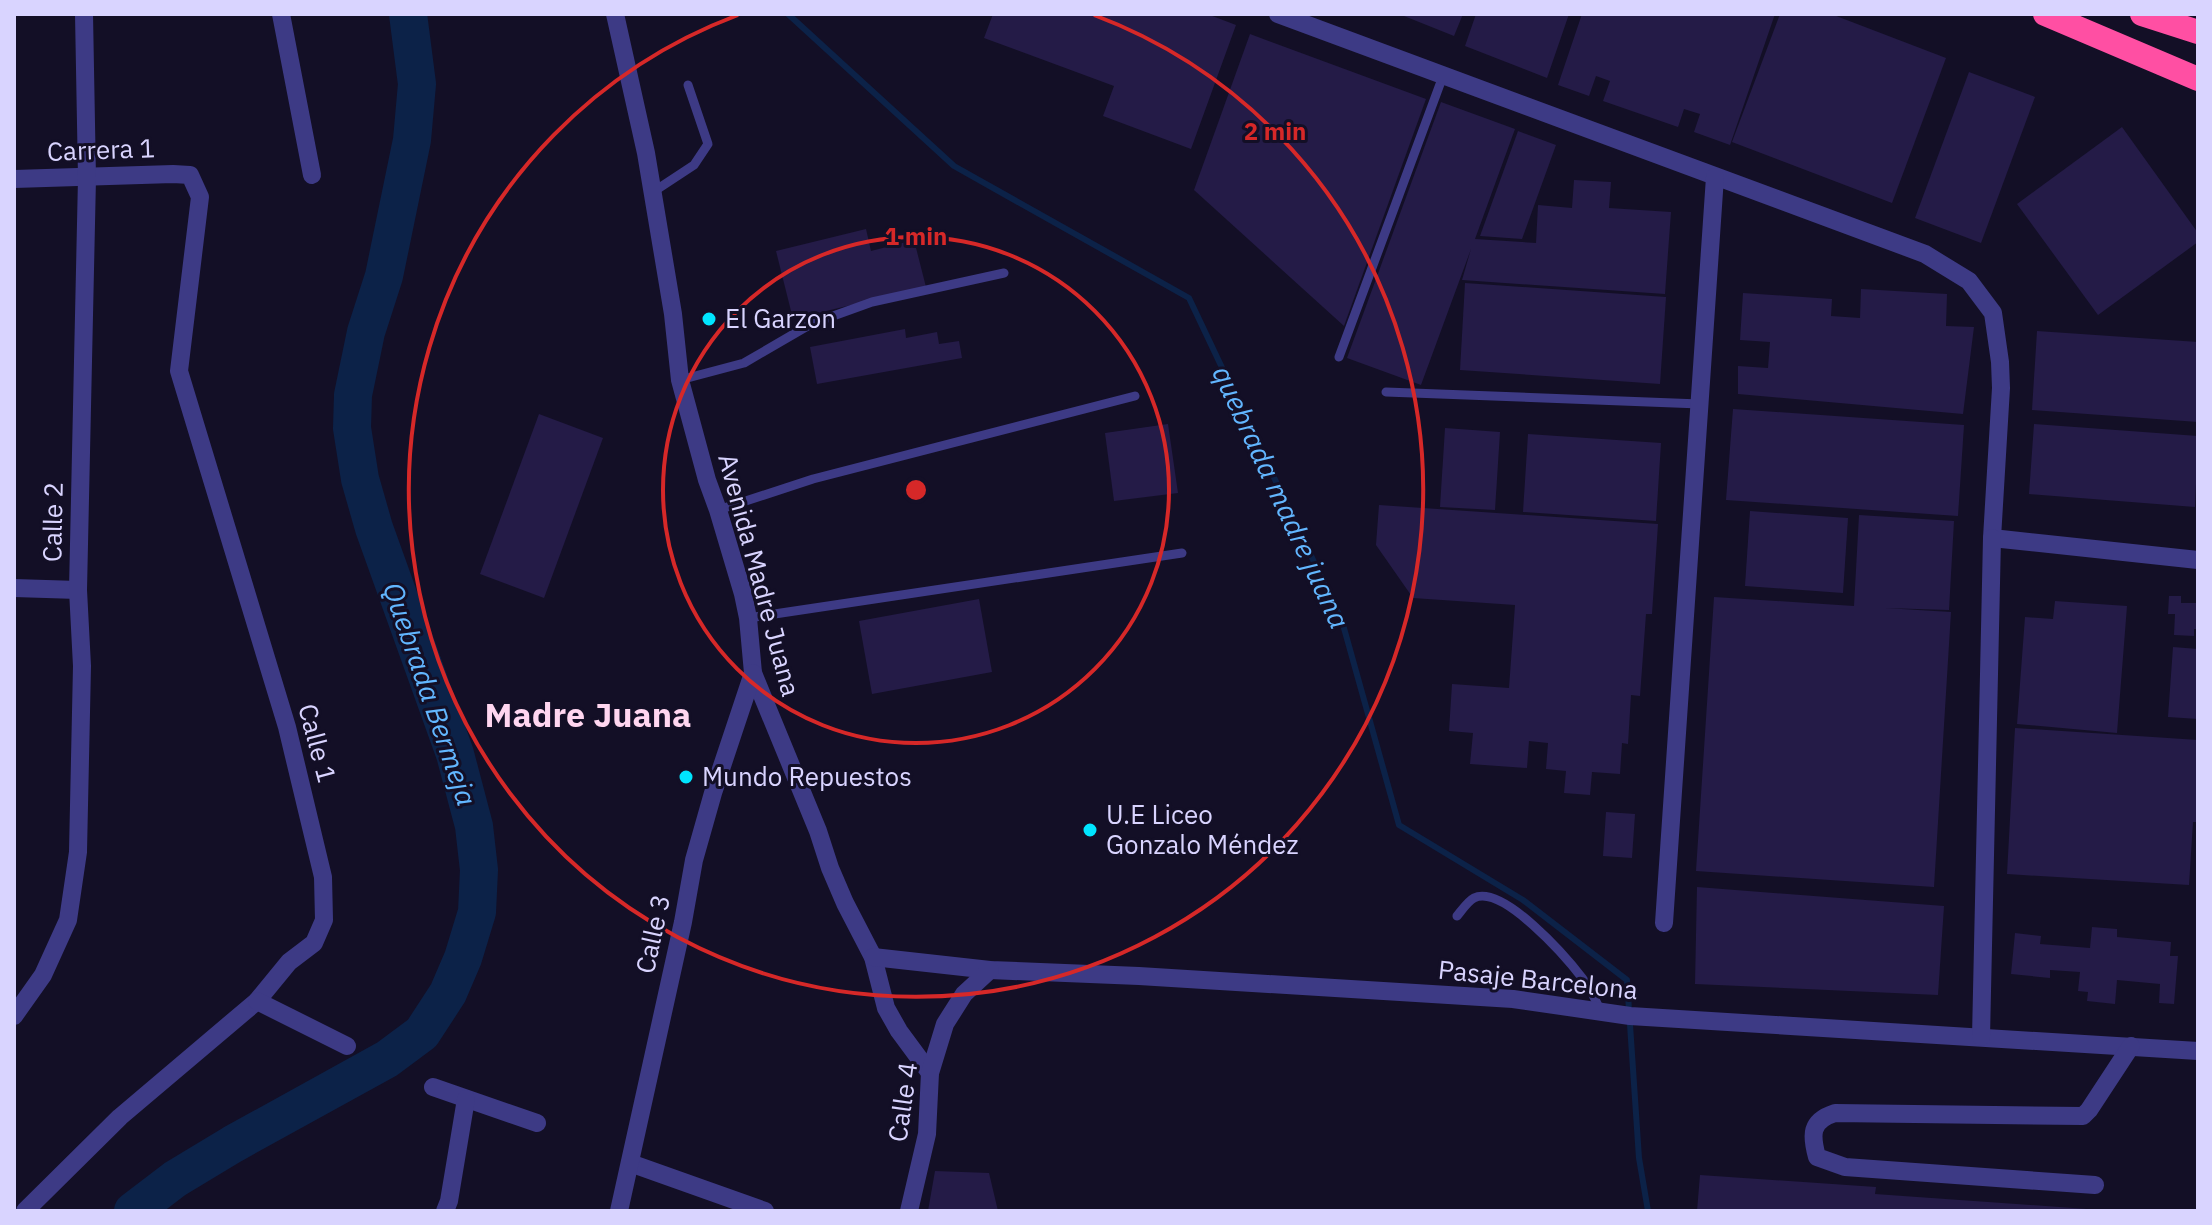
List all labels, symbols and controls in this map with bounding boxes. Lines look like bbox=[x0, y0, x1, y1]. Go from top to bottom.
text: 2 min bbox=[1244, 115, 1306, 147]
street label: Carrera 1 bbox=[46, 130, 156, 168]
text: 1 min bbox=[885, 220, 947, 252]
place label: El Garzon bbox=[725, 301, 836, 335]
marker: El Garzon bbox=[700, 310, 718, 328]
water label: quebrada madre juana bbox=[1204, 359, 1359, 634]
street label: Avenida Madre Juana bbox=[711, 450, 809, 700]
centre of rings bbox=[902, 476, 930, 504]
street label: Calle 2 bbox=[34, 482, 70, 562]
water label: Quebrada Bermeja bbox=[375, 577, 486, 810]
district label: Madre Juana bbox=[485, 692, 691, 736]
street label: Calle 1 bbox=[291, 700, 345, 786]
place label: Mundo Repuestos bbox=[702, 759, 912, 793]
marker: Mundo Repuestos bbox=[677, 768, 695, 786]
place label: U.E Liceo Gonzalo Méndez bbox=[1106, 797, 1299, 861]
marker: U.E Liceo Gonzalo Méndez bbox=[1081, 821, 1099, 839]
street label: Calle 3 bbox=[627, 891, 677, 976]
street label: Pasaje Barcelona bbox=[1437, 952, 1640, 1006]
street label: Calle 4 bbox=[880, 1060, 924, 1144]

